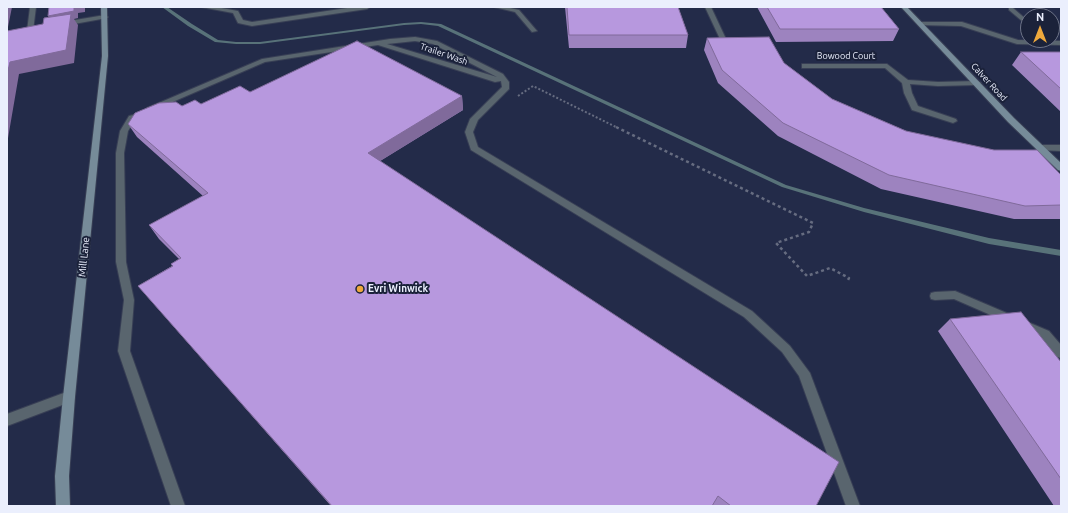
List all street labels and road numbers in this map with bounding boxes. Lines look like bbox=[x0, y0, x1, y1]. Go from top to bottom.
street label: Trailer Wash bbox=[419, 41, 469, 67]
street label: Bowood Court bbox=[817, 51, 875, 61]
street label: Calver Road bbox=[969, 61, 1009, 103]
street label: Mill Lane bbox=[76, 236, 92, 278]

